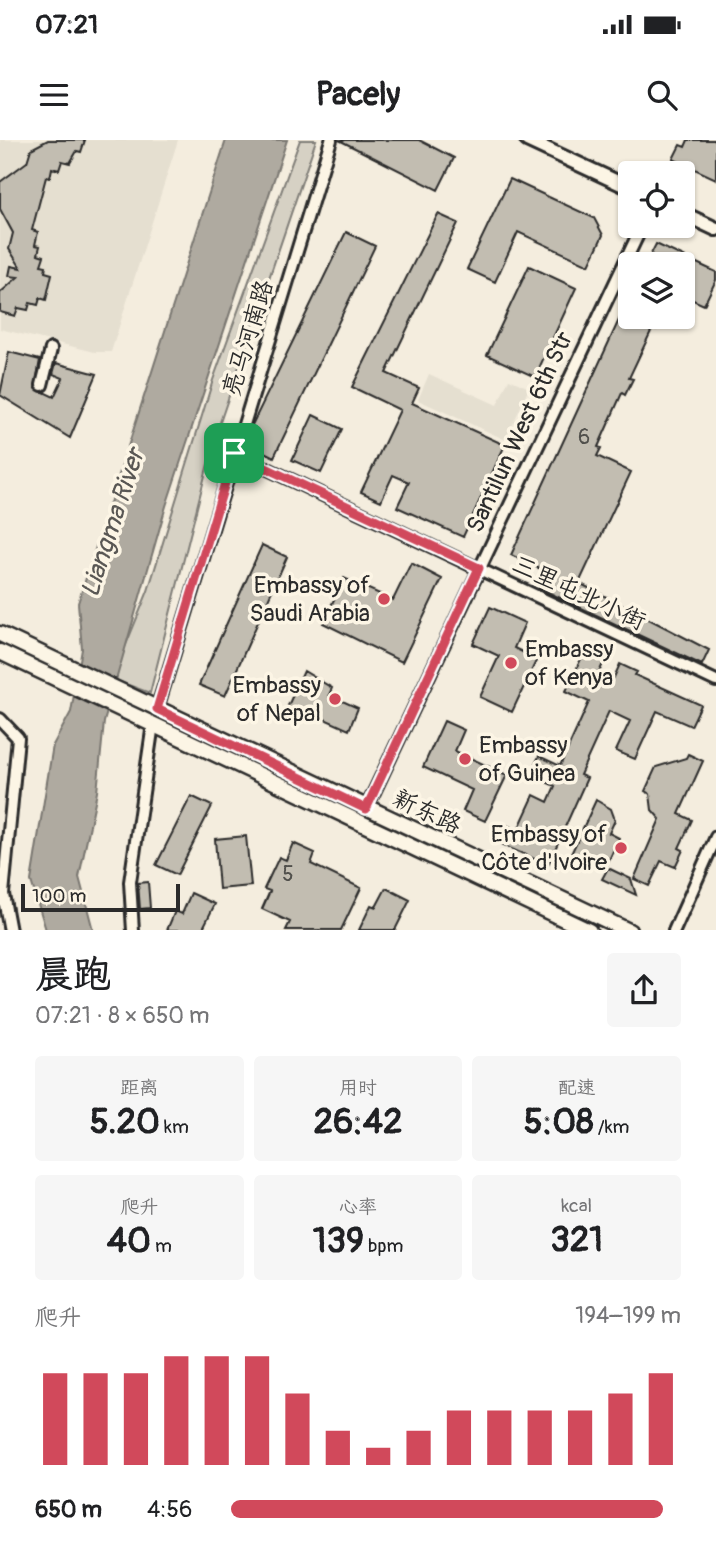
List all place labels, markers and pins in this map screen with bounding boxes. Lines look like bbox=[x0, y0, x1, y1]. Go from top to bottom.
pin bbox=[204, 423, 264, 483]
place label: Embassy of Saudi Arabia bbox=[249, 571, 370, 628]
marker: Embassy of Saudi Arabia bbox=[376, 591, 392, 607]
place label: Embassy of Kenya bbox=[525, 635, 613, 692]
marker: Embassy of Kenya bbox=[503, 655, 519, 671]
place label: Embassy of Nepal bbox=[233, 671, 321, 728]
marker: Embassy of Nepal bbox=[327, 691, 343, 707]
place label: Embassy of Guinea bbox=[479, 731, 575, 788]
marker: Embassy of Guinea bbox=[457, 751, 473, 767]
place label: Embassy of Côte d'Ivoire bbox=[481, 820, 607, 877]
marker: Embassy of Côte d'Ivoire bbox=[613, 840, 629, 856]

